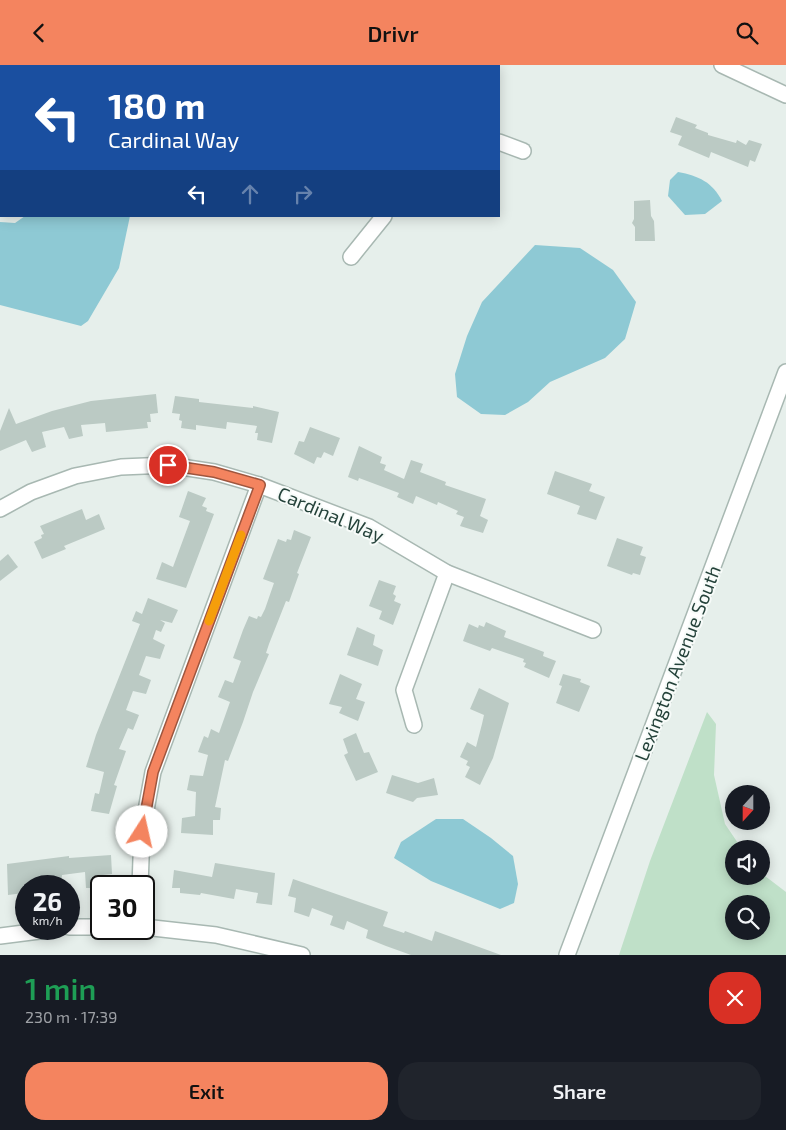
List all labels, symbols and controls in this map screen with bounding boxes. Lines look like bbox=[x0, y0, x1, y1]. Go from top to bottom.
icon: back bbox=[25, 19, 53, 47]
icon: search bbox=[733, 19, 761, 47]
text: Drivr bbox=[367, 20, 419, 46]
text: 180 m bbox=[108, 84, 205, 126]
icon: left bbox=[25, 85, 90, 150]
text: Cardinal Way bbox=[108, 126, 239, 152]
icon: left bbox=[183, 180, 211, 208]
icon: ahead bbox=[236, 180, 264, 208]
icon: right bbox=[289, 180, 317, 208]
pin bbox=[147, 444, 189, 486]
icon: arrive bbox=[154, 451, 182, 479]
street label: Cardinal Way bbox=[274, 481, 388, 547]
street label: Lexington Avenue South bbox=[629, 562, 725, 764]
north arrow bbox=[725, 785, 770, 830]
map controls bbox=[725, 785, 770, 940]
position arrow bbox=[115, 805, 167, 857]
button: sound bbox=[725, 840, 770, 885]
speed limit sign: 30 bbox=[90, 875, 155, 940]
text: 26 bbox=[33, 886, 62, 916]
button: search bbox=[725, 895, 770, 940]
text: km/h bbox=[33, 913, 62, 927]
text: 1 min bbox=[25, 970, 96, 1006]
button: close bbox=[709, 972, 761, 1024]
text: 230 m · 17:39 bbox=[25, 1007, 117, 1026]
button: Exit bbox=[25, 1062, 388, 1120]
button: Share bbox=[398, 1062, 761, 1120]

